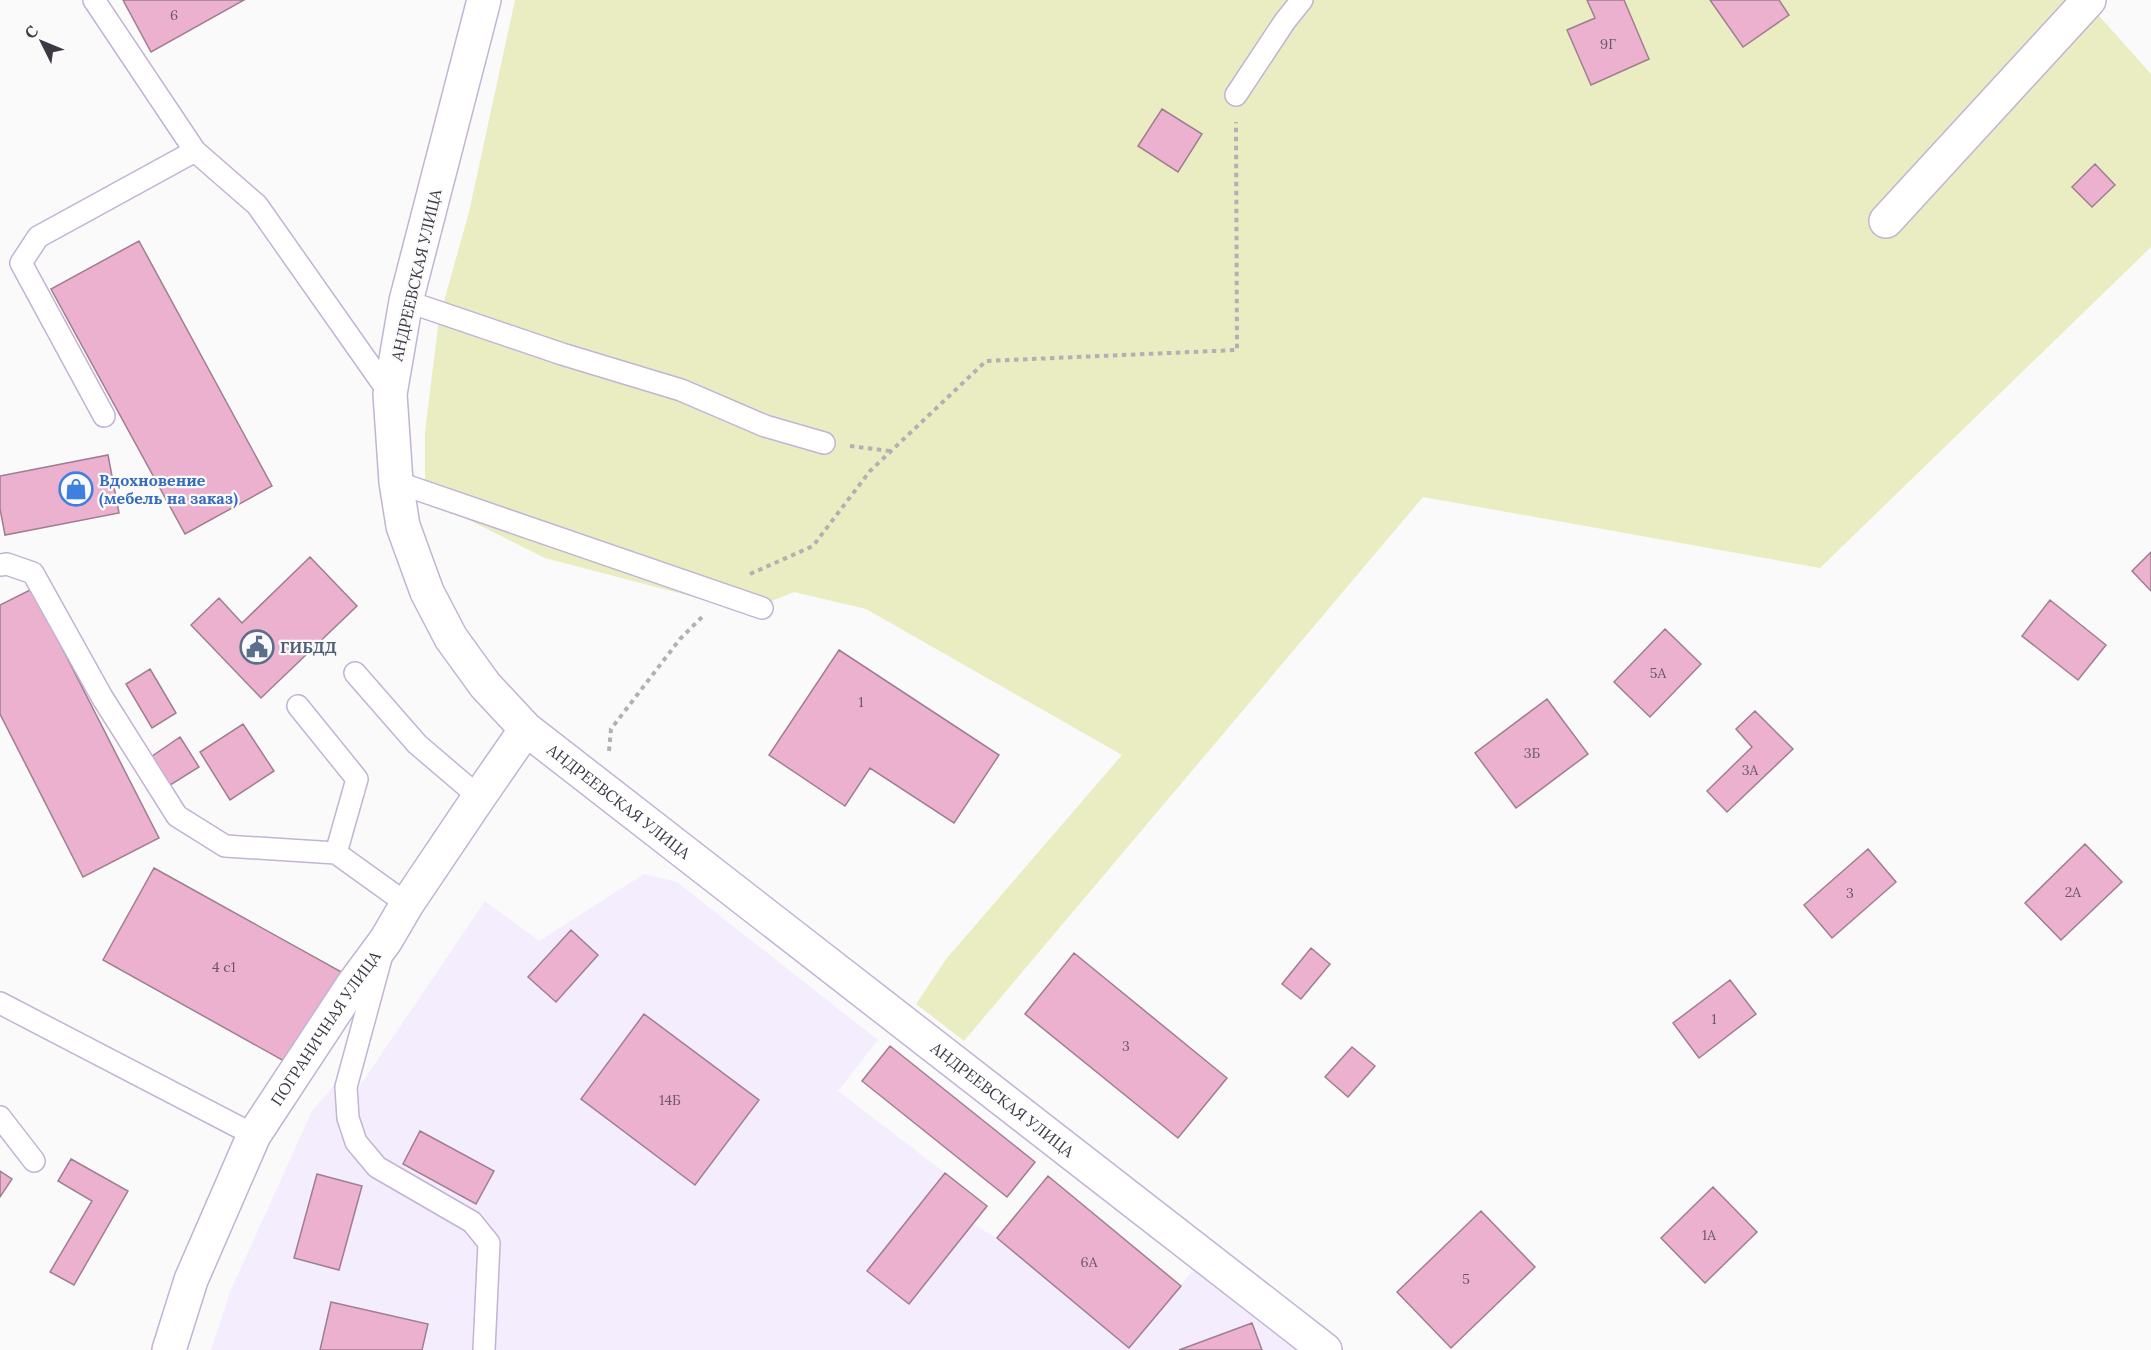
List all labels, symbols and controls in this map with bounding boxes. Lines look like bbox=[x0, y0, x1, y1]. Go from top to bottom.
house number: 6 bbox=[170, 6, 178, 24]
north arrow bbox=[12, 12, 72, 72]
text: С bbox=[20, 21, 42, 43]
house number: 9Г bbox=[1600, 35, 1616, 53]
street label: АНДРЕЕВСКАЯ УЛИЦА bbox=[386, 186, 446, 364]
place label: Вдохновение (мебель на заказ) bbox=[99, 470, 238, 509]
shop icon: Вдохновение (мебель на заказ) bbox=[58, 471, 94, 507]
public building icon: ГИБДД bbox=[239, 629, 275, 665]
place label: ГИБДД bbox=[280, 637, 337, 657]
house number: 5А bbox=[1650, 664, 1666, 682]
house number: 1 bbox=[858, 693, 864, 711]
street label: АНДРЕЕВСКАЯ УЛИЦА bbox=[543, 739, 695, 864]
house number: 3Б bbox=[1524, 744, 1541, 762]
house number: 3А bbox=[1742, 761, 1759, 779]
house number: 2А bbox=[2065, 883, 2081, 901]
house number: 3 bbox=[1846, 884, 1854, 902]
street label: ПОГРАНИЧНАЯ УЛИЦА bbox=[266, 946, 385, 1109]
house number: 4 с1 bbox=[212, 958, 236, 976]
house number: 1 bbox=[1711, 1010, 1717, 1028]
street label: АНДРЕЕВСКАЯ УЛИЦА bbox=[926, 1037, 1079, 1162]
house number: 3 bbox=[1122, 1037, 1130, 1055]
house number: 14Б bbox=[659, 1091, 681, 1109]
house number: 1А bbox=[1702, 1226, 1716, 1244]
house number: 6А bbox=[1081, 1253, 1098, 1271]
house number: 5 bbox=[1462, 1270, 1470, 1288]

